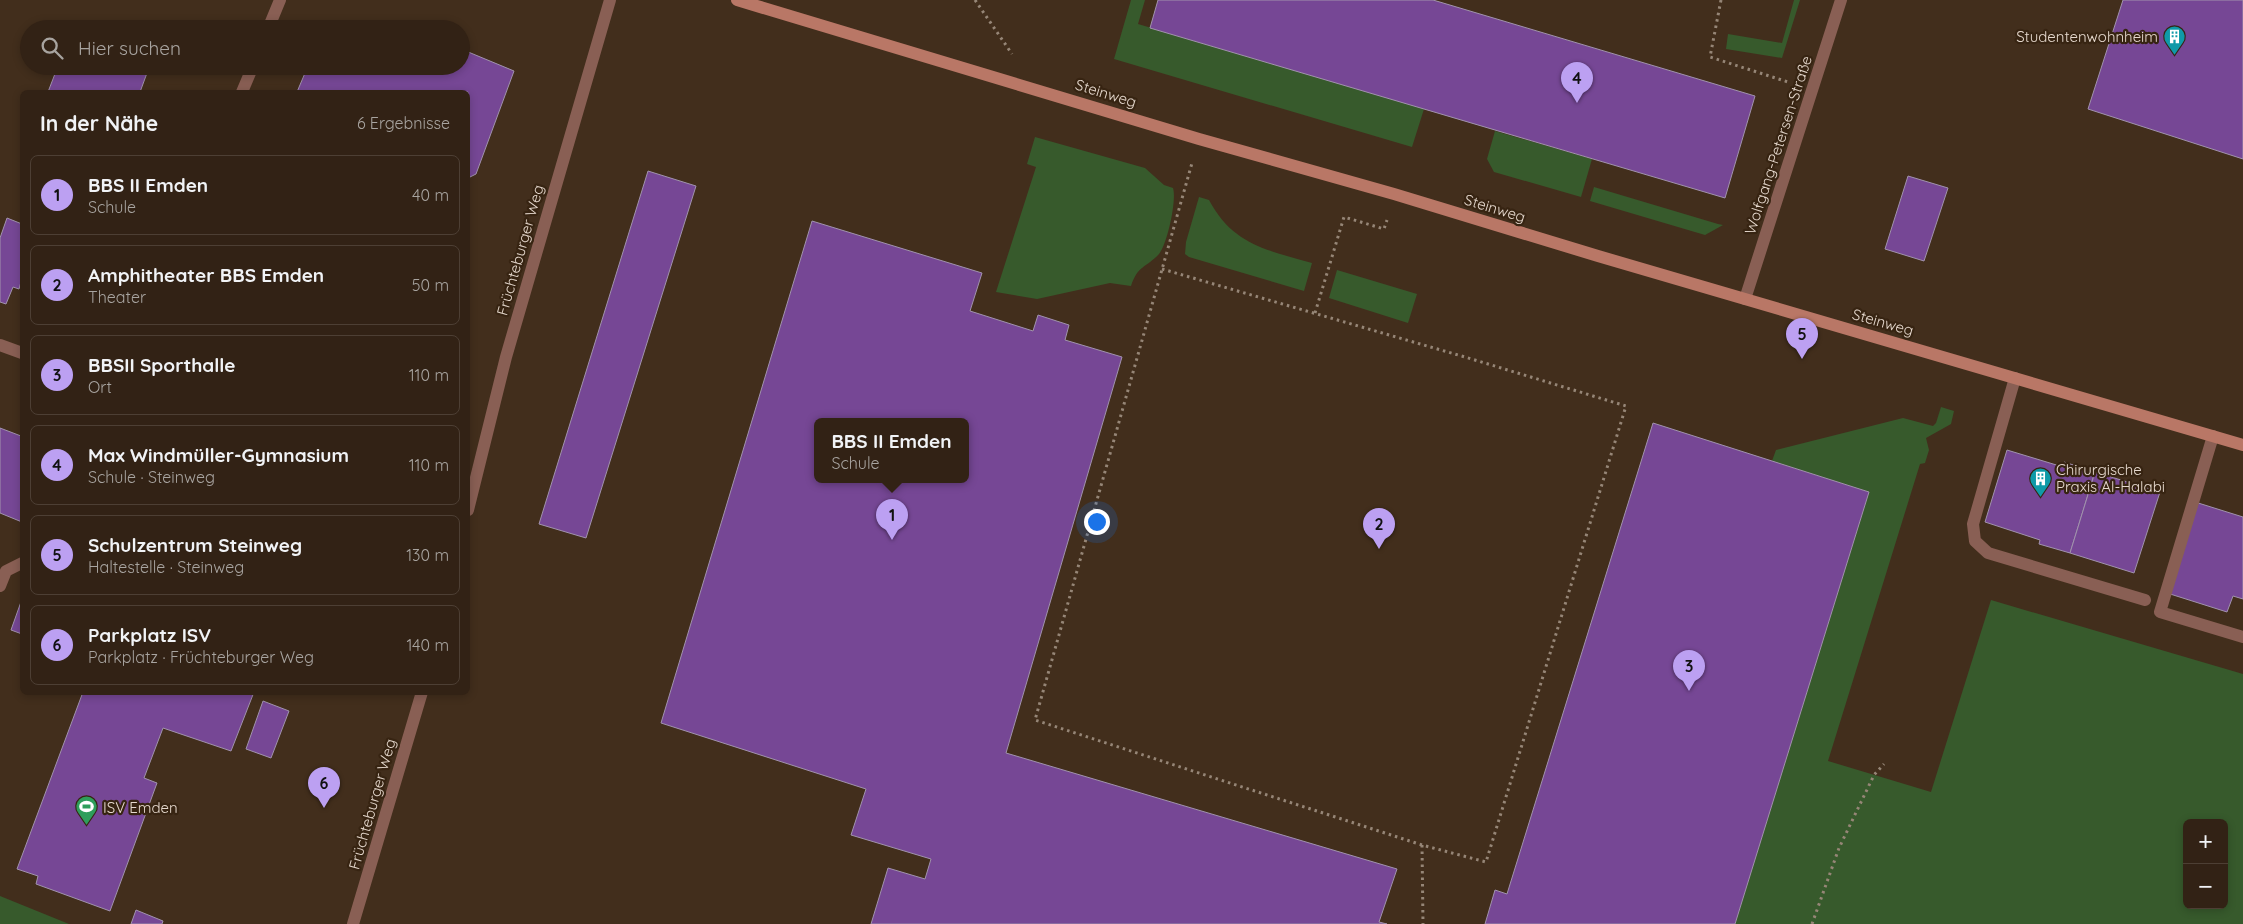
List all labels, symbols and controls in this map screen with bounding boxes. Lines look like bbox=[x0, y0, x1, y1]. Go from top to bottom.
search box bbox=[20, 20, 470, 75]
building icon: Studentenwohnheim bbox=[2162, 24, 2186, 55]
place label: Studentenwohnheim bbox=[2016, 27, 2158, 46]
icon: search bbox=[38, 34, 66, 62]
text: Hier suchen bbox=[78, 36, 181, 60]
street label: Wolfgang-Petersen-Straße bbox=[1740, 53, 1816, 237]
pin: 4 bbox=[1561, 62, 1593, 103]
street label: Steinweg bbox=[1073, 75, 1139, 111]
text: In der Nähe bbox=[40, 110, 158, 136]
text: 6 Ergebnisse bbox=[357, 113, 450, 133]
text: BBS II Emden bbox=[88, 173, 208, 197]
street label: Früchteburger Weg bbox=[492, 182, 548, 318]
text: 1 bbox=[54, 185, 60, 205]
text: 40 m bbox=[412, 185, 449, 205]
street label: Steinweg bbox=[1462, 190, 1528, 226]
text: Schule bbox=[88, 197, 136, 217]
text: Amphitheater BBS Emden bbox=[88, 263, 324, 287]
text: 2 bbox=[52, 275, 62, 295]
text: 50 m bbox=[412, 275, 449, 295]
text: Theater bbox=[88, 287, 146, 307]
street label: Steinweg bbox=[1850, 304, 1916, 340]
pin: 5 bbox=[1786, 318, 1818, 359]
text: BBSII Sporthalle bbox=[88, 353, 236, 377]
text: 3 bbox=[53, 365, 61, 385]
text: 110 m bbox=[409, 365, 449, 385]
text: Ort bbox=[88, 377, 112, 397]
popup bbox=[814, 418, 969, 483]
text: BBS II Emden bbox=[831, 429, 952, 453]
text: Max Windmüller-Gymnasium bbox=[88, 443, 349, 467]
text: Schule bbox=[831, 453, 879, 473]
text: 4 bbox=[52, 455, 62, 475]
text: 110 m bbox=[409, 455, 449, 475]
place label: Chirurgische Praxis Al-Halabi bbox=[2056, 460, 2165, 496]
building icon: Chirurgische Praxis Al-Halabi bbox=[2028, 466, 2052, 497]
text: Schule · Steinweg bbox=[88, 467, 215, 487]
pin: 1 bbox=[876, 499, 908, 540]
pin: 2 bbox=[1363, 508, 1395, 549]
your location bbox=[1084, 509, 1110, 535]
text: Schulzentrum Steinweg bbox=[88, 533, 302, 557]
text: 5 bbox=[52, 545, 62, 565]
text: 130 m bbox=[406, 545, 449, 565]
text: Haltestelle · Steinweg bbox=[88, 557, 244, 577]
text: Parkplatz ISV bbox=[88, 623, 211, 647]
text: 6 bbox=[53, 635, 61, 655]
text: 140 m bbox=[406, 635, 449, 655]
text: Parkplatz · Früchteburger Weg bbox=[88, 647, 314, 667]
pin: 3 bbox=[1673, 650, 1705, 691]
street label: Früchteburger Weg bbox=[344, 736, 400, 872]
pin: 6 bbox=[308, 767, 340, 808]
sports icon: ISV Emden bbox=[75, 795, 99, 826]
place label: ISV Emden bbox=[103, 798, 178, 817]
map controls bbox=[2183, 819, 2228, 909]
button: + bbox=[2183, 819, 2228, 864]
button: − bbox=[2183, 864, 2228, 909]

